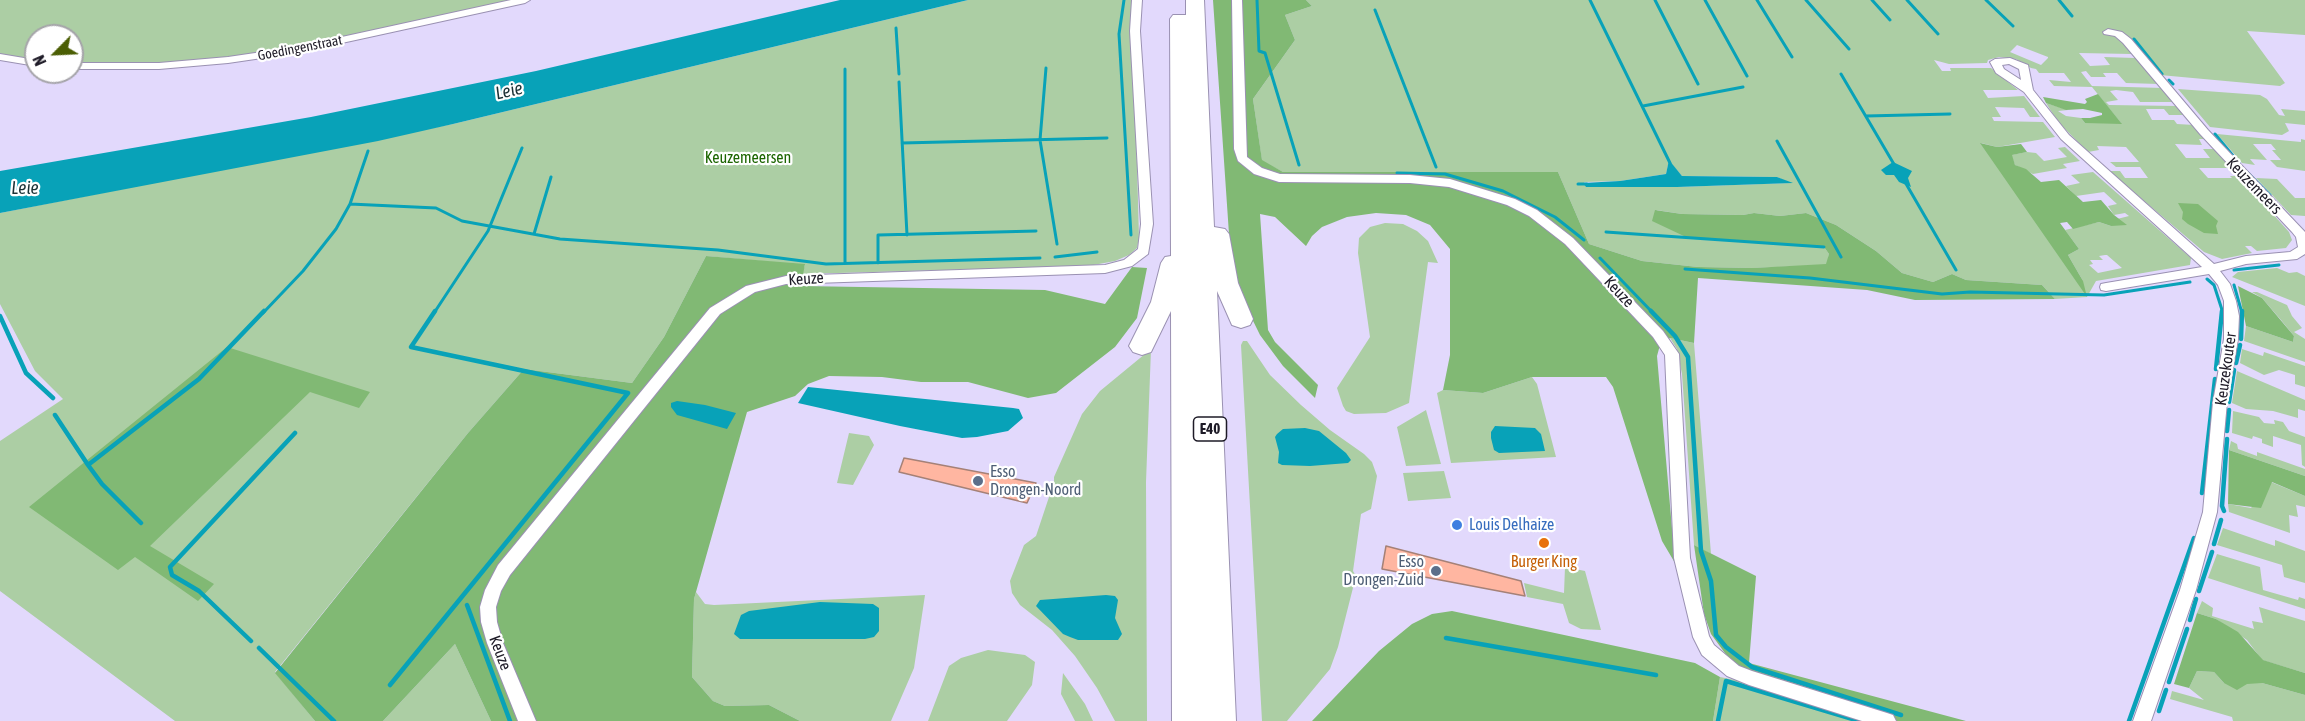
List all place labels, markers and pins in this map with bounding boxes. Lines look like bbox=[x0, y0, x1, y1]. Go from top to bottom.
place label: Esso Drongen-Noord bbox=[990, 462, 1081, 500]
marker: Esso Drongen-Noord bbox=[971, 474, 985, 488]
place label: Louis Delhaize bbox=[1469, 515, 1554, 535]
marker: Louis Delhaize bbox=[1450, 518, 1464, 532]
marker: Burger King bbox=[1537, 536, 1551, 550]
place label: Esso Drongen-Zuid bbox=[1343, 552, 1424, 590]
place label: Burger King bbox=[1511, 552, 1577, 572]
marker: Esso Drongen-Zuid bbox=[1429, 564, 1443, 578]

